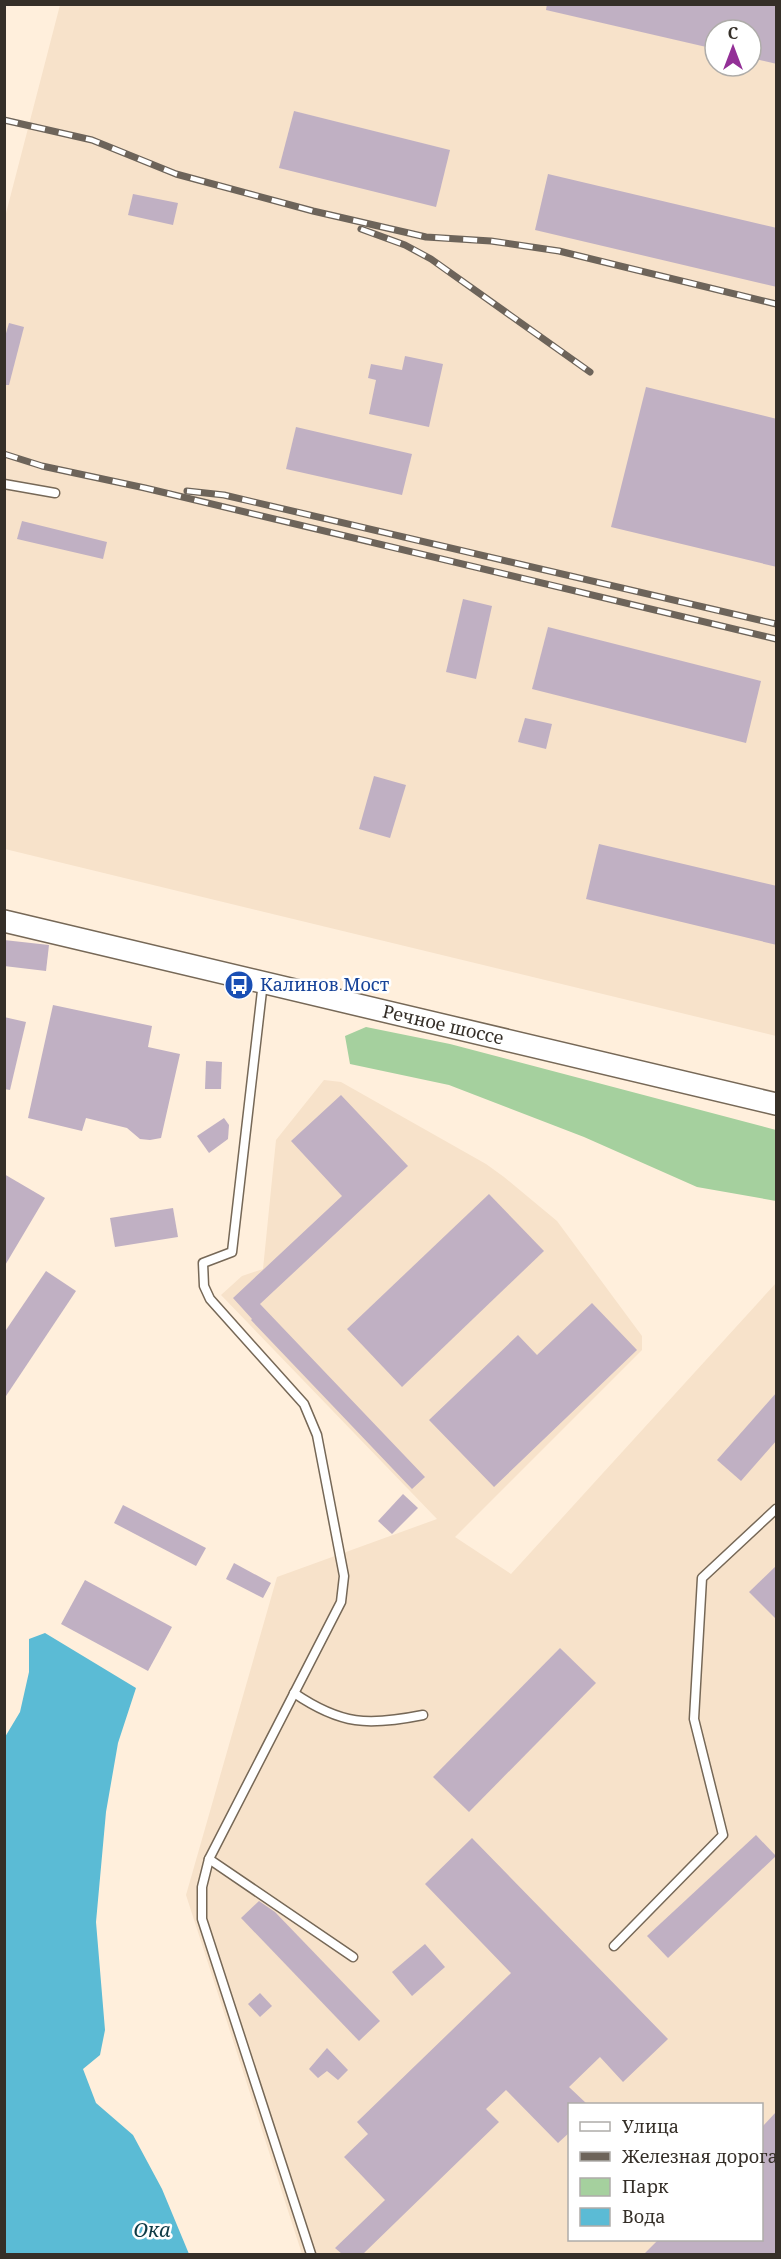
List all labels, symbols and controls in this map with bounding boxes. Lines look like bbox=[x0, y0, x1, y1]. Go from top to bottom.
north arrow bbox=[703, 18, 763, 78]
text: С bbox=[728, 22, 738, 44]
bus stop icon: Калинов Мост bbox=[223, 969, 255, 1001]
place label: Калинов Мост bbox=[260, 972, 390, 996]
street label: Речное шоссе bbox=[380, 998, 506, 1050]
legend bbox=[568, 2103, 763, 2241]
text: Улица bbox=[622, 2114, 679, 2138]
text: Железная дорога bbox=[621, 2144, 778, 2168]
text: Парк bbox=[622, 2174, 669, 2198]
text: Вода bbox=[622, 2204, 666, 2228]
water label: Ока bbox=[133, 2216, 171, 2243]

